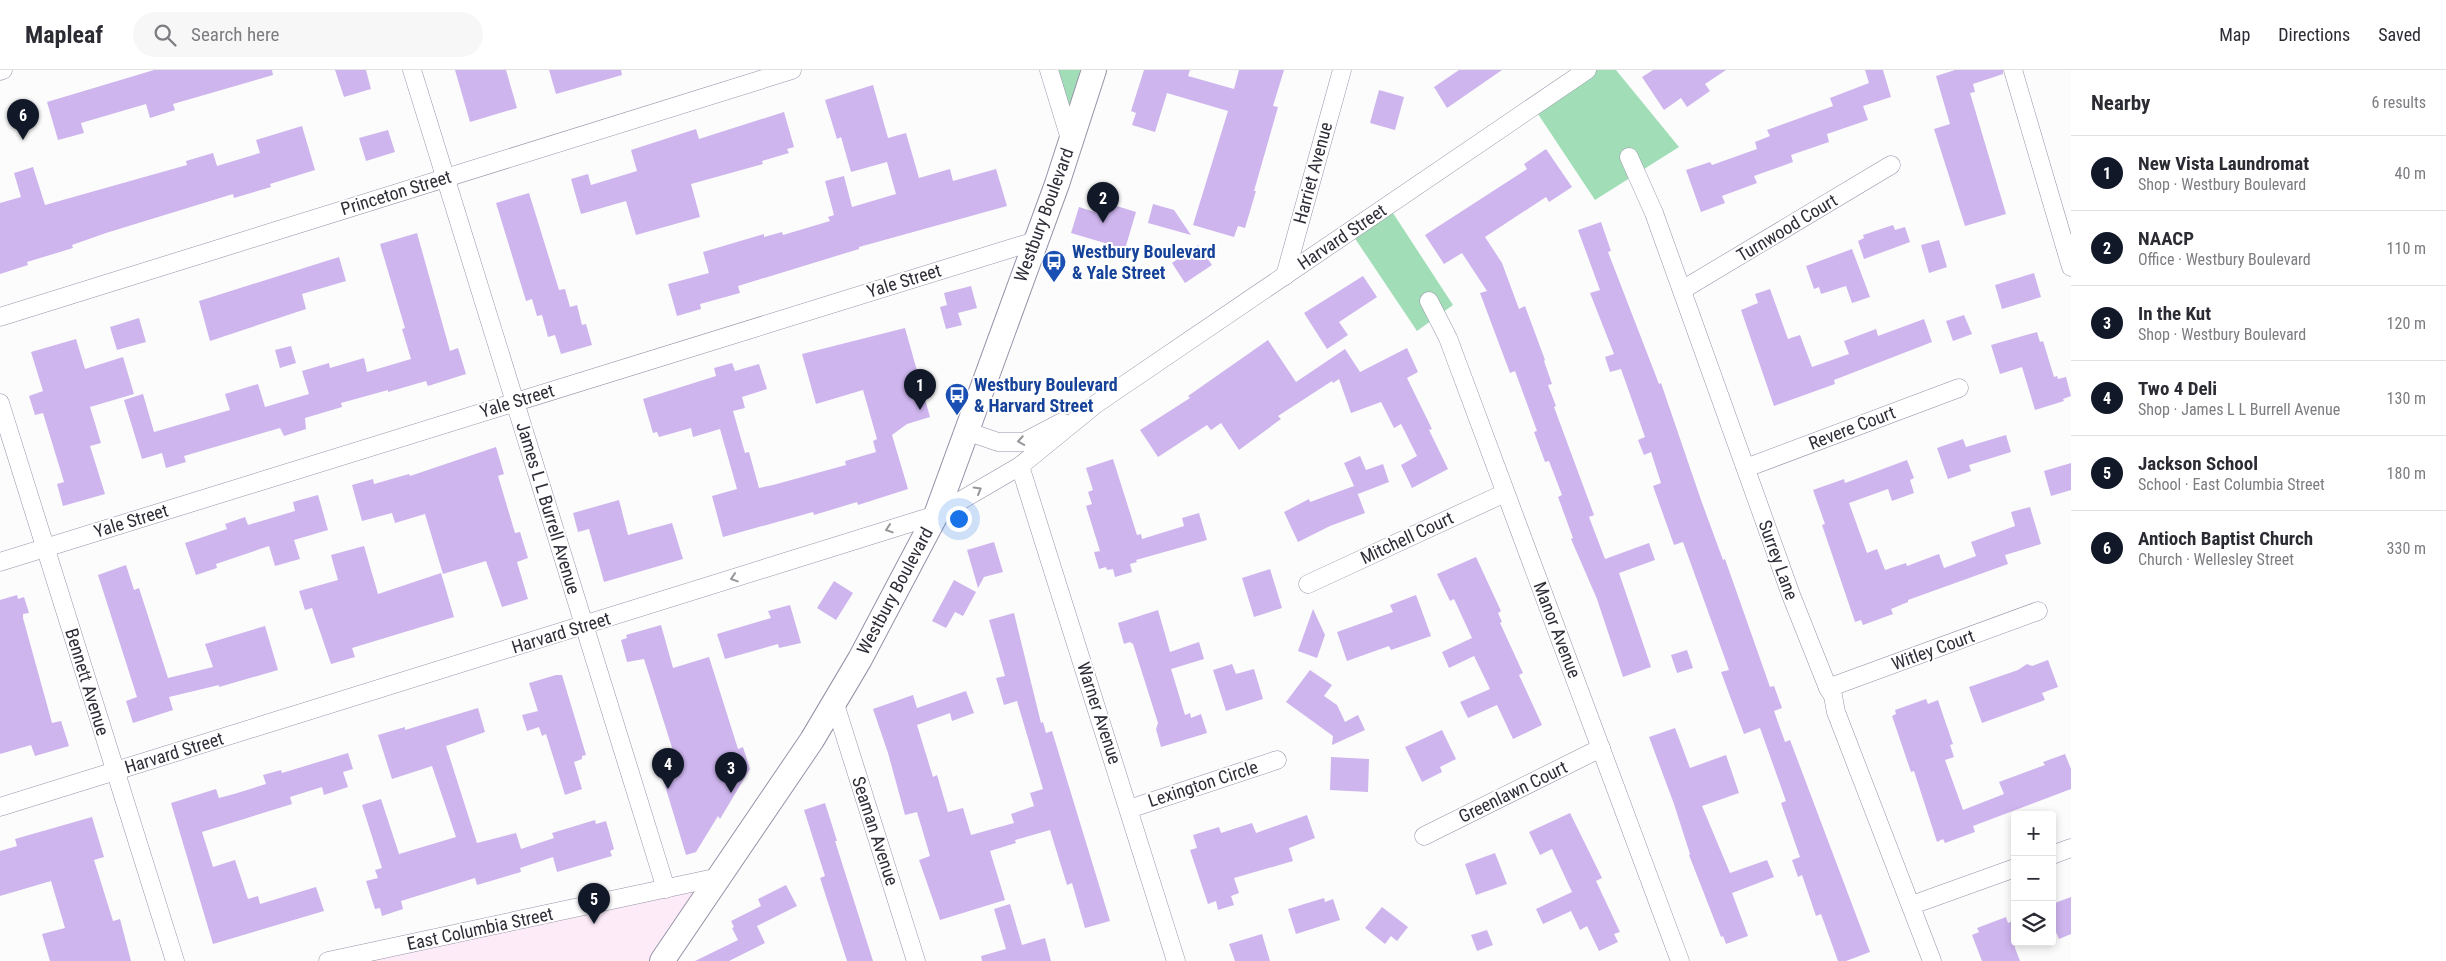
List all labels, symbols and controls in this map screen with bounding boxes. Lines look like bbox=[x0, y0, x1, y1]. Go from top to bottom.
search box bbox=[133, 12, 483, 57]
text: Mapleaf bbox=[25, 21, 103, 49]
icon: search bbox=[151, 21, 179, 49]
text: Search here bbox=[191, 23, 279, 46]
text: Map bbox=[2219, 24, 2250, 45]
text: Directions bbox=[2278, 24, 2350, 45]
text: Saved bbox=[2378, 24, 2421, 45]
text: Nearby bbox=[2091, 91, 2150, 115]
text: 6 results bbox=[2371, 93, 2426, 112]
pin: 6 bbox=[7, 99, 39, 140]
street label: Harriet Avenue bbox=[1289, 120, 1336, 226]
street label: Westbury Boulevard bbox=[1010, 145, 1077, 285]
text: New Vista Laundromat bbox=[2138, 152, 2309, 175]
text: 1 bbox=[2103, 164, 2111, 183]
text: 40 m bbox=[2394, 164, 2426, 183]
street label: Princeton Street bbox=[338, 166, 454, 219]
text: Shop · Westbury Boulevard bbox=[2138, 175, 2306, 194]
pin: 2 bbox=[1087, 182, 1119, 223]
street label: Turnwood Court bbox=[1733, 189, 1841, 266]
street label: Harvard Street bbox=[1293, 199, 1390, 274]
text: NAACP bbox=[2138, 227, 2194, 250]
text: 2 bbox=[2103, 239, 2111, 258]
text: 110 m bbox=[2387, 239, 2426, 258]
place label: Westbury Boulevard & Yale Street bbox=[1072, 241, 1216, 283]
bus stop icon: Westbury Boulevard & Yale Street bbox=[1041, 249, 1067, 283]
text: Office · Westbury Boulevard bbox=[2138, 250, 2311, 269]
street label: Yale Street bbox=[864, 259, 943, 302]
text: In the Kut bbox=[2138, 302, 2211, 325]
text: 3 bbox=[2103, 314, 2111, 333]
text: 120 m bbox=[2387, 314, 2426, 333]
text: Shop · Westbury Boulevard bbox=[2138, 325, 2306, 344]
pin: 1 bbox=[904, 369, 936, 410]
place label: Westbury Boulevard & Harvard Street bbox=[974, 374, 1118, 416]
text: Two 4 Deli bbox=[2138, 377, 2217, 400]
street label: Yale Street bbox=[477, 379, 556, 422]
bus stop icon: Westbury Boulevard & Harvard Street bbox=[944, 382, 970, 416]
text: 4 bbox=[2103, 389, 2111, 408]
text: 130 m bbox=[2387, 389, 2426, 408]
text: Shop · James L L Burrell Avenue bbox=[2138, 400, 2340, 419]
street label: Revere Court bbox=[1806, 401, 1898, 454]
street label: James L L Burrell Avenue bbox=[512, 419, 585, 597]
one-way arrow bbox=[1017, 435, 1026, 445]
text: Jackson School bbox=[2138, 452, 2258, 475]
text: 5 bbox=[2103, 464, 2111, 483]
text: 180 m bbox=[2387, 464, 2426, 483]
text: School · East Columbia Street bbox=[2138, 475, 2325, 494]
one-way arrow bbox=[972, 487, 981, 497]
street label: Yale Street bbox=[91, 499, 170, 542]
your location bbox=[946, 506, 972, 532]
street label: Mitchell Court bbox=[1357, 507, 1457, 568]
street label: Surrey Lane bbox=[1754, 517, 1803, 602]
street label: Westbury Boulevard bbox=[852, 524, 937, 658]
one-way arrow bbox=[885, 524, 894, 534]
text: Antioch Baptist Church bbox=[2138, 527, 2313, 550]
text: 6 bbox=[2103, 539, 2111, 558]
text: 330 m bbox=[2387, 539, 2426, 558]
text: Church · Wellesley Street bbox=[2138, 550, 2294, 569]
one-way arrow bbox=[730, 573, 739, 583]
street label: Manor Avenue bbox=[1529, 579, 1585, 681]
street label: Harvard Street bbox=[509, 608, 613, 658]
street label: Witley Court bbox=[1889, 625, 1977, 674]
street label: Bennett Avenue bbox=[61, 626, 114, 738]
street label: Warner Avenue bbox=[1073, 659, 1126, 767]
street label: Harvard Street bbox=[122, 728, 226, 778]
pin: 4 bbox=[652, 748, 684, 789]
pin: 3 bbox=[715, 752, 747, 793]
street label: Lexington Circle bbox=[1145, 756, 1260, 811]
street label: Greenlawn Court bbox=[1455, 756, 1570, 827]
street label: Seaman Avenue bbox=[848, 774, 903, 888]
map controls bbox=[2011, 811, 2056, 946]
button: + bbox=[2011, 811, 2056, 856]
button: − bbox=[2011, 856, 2056, 901]
pin: 5 bbox=[578, 883, 610, 924]
button: layers bbox=[2011, 901, 2056, 946]
street label: East Columbia Street bbox=[405, 903, 555, 954]

